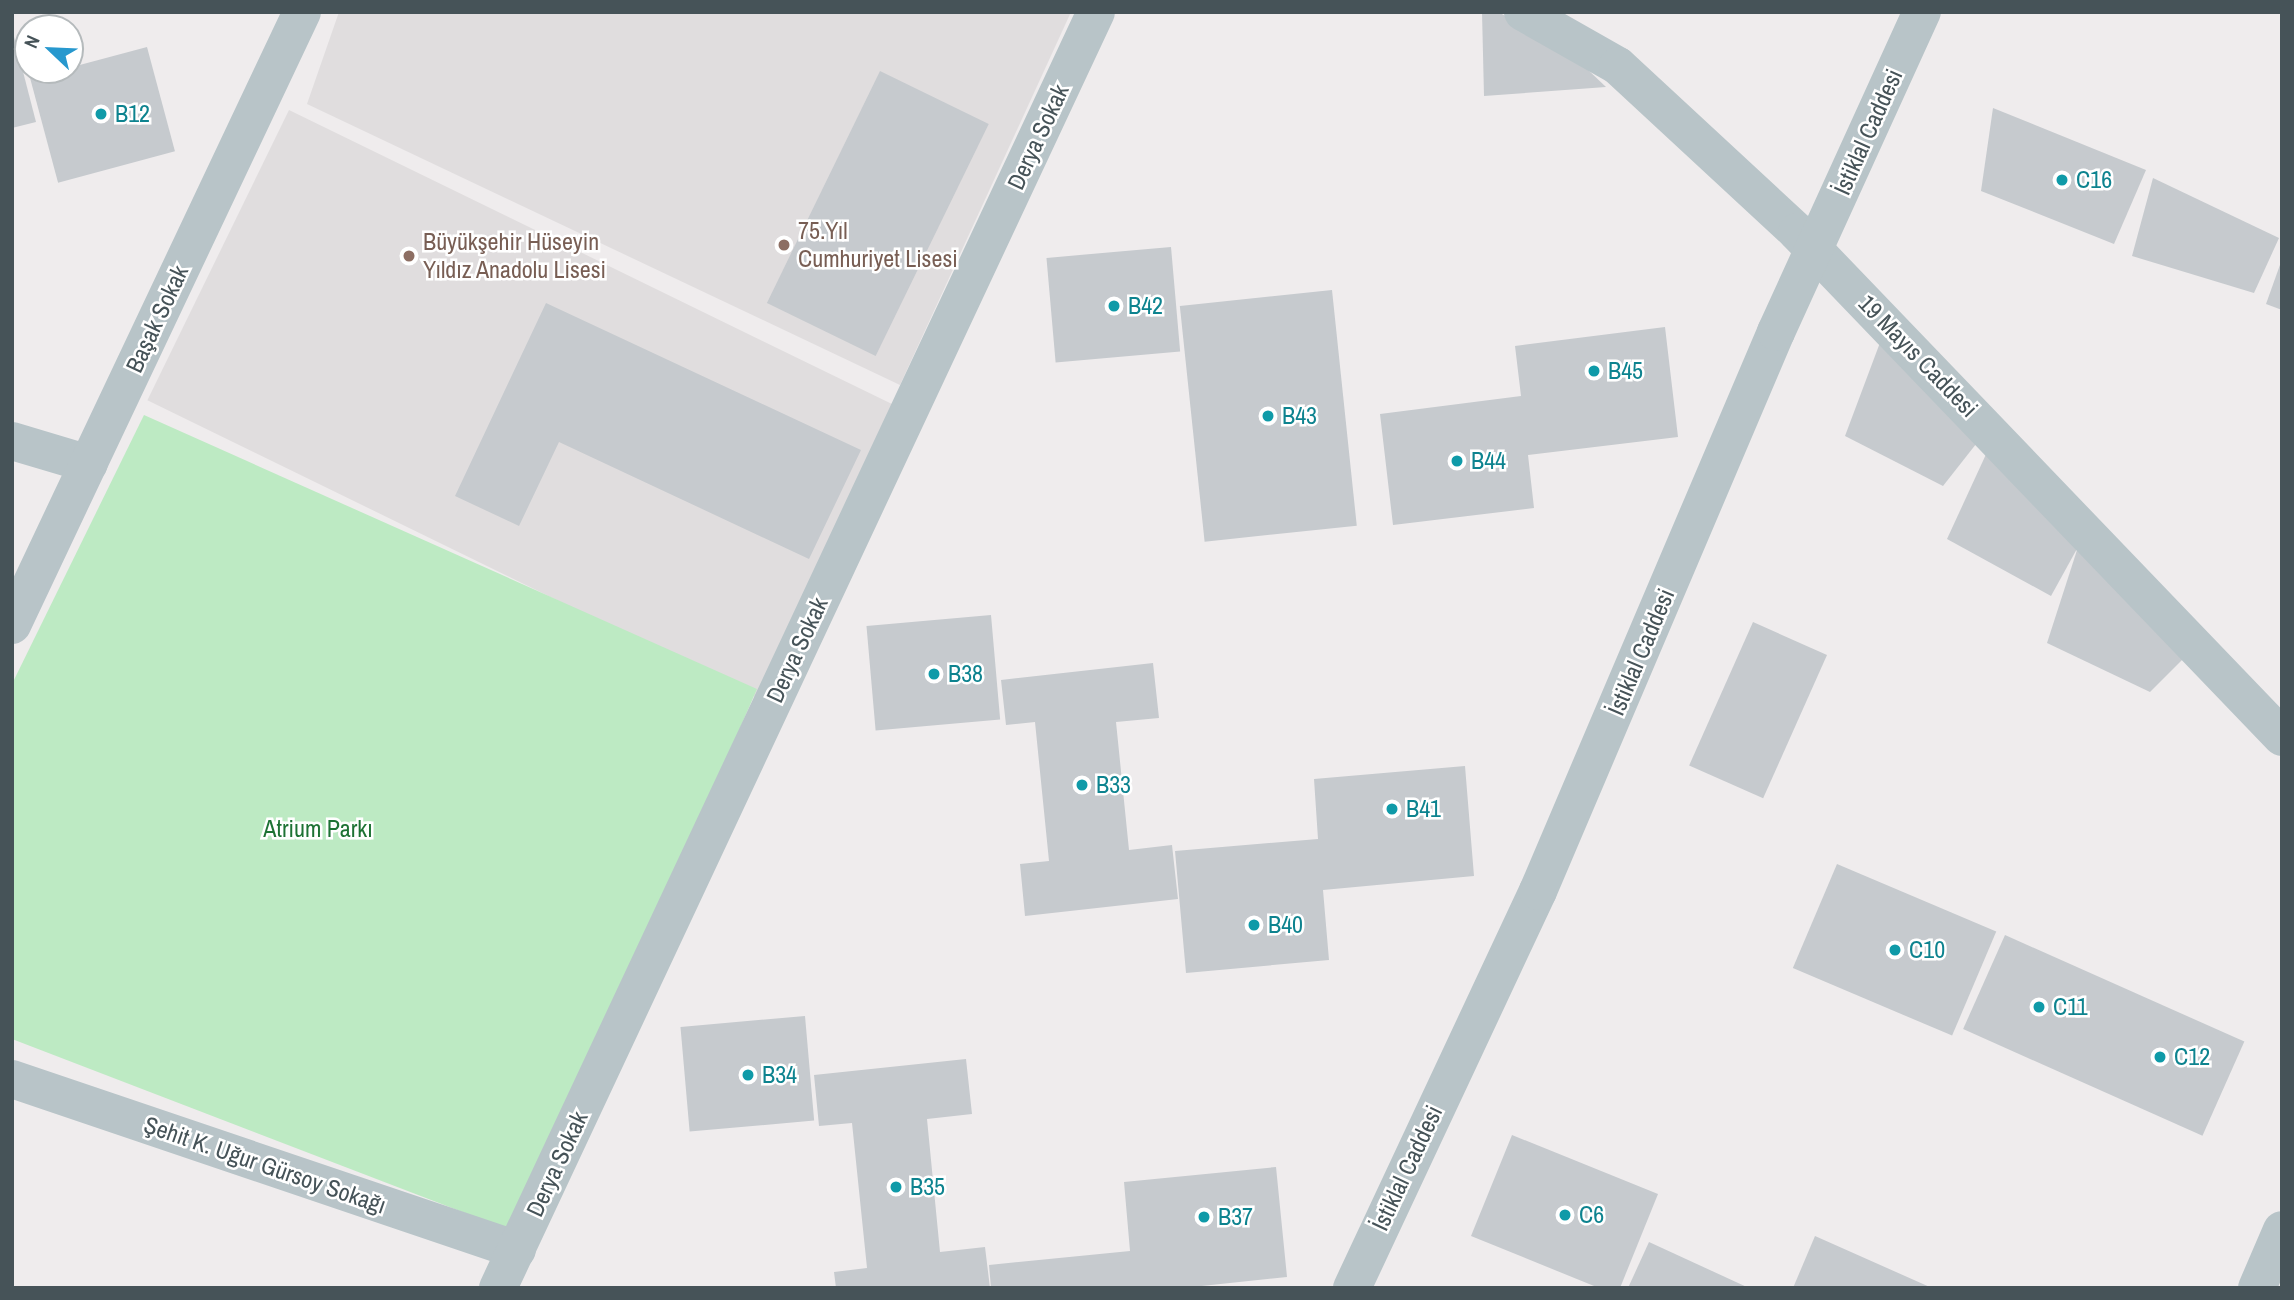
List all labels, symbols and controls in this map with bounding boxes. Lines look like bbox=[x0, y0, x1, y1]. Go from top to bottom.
north arrow bbox=[14, 14, 84, 84]
text: N bbox=[17, 31, 46, 52]
street label: İstiklal Caddesi bbox=[1827, 65, 1909, 199]
street label: Derya Sokak bbox=[1001, 80, 1075, 194]
place label: B12 bbox=[115, 100, 150, 128]
marker: B12 bbox=[93, 106, 109, 122]
place label: C16 bbox=[2076, 166, 2112, 194]
marker: C16 bbox=[2054, 172, 2070, 188]
place label: 75.Yıl Cumhuriyet Lisesi bbox=[798, 217, 958, 273]
place label: Büyükşehir Hüseyin Yıldız Anadolu Lisesi bbox=[423, 228, 607, 284]
marker: 75.Yıl Cumhuriyet Lisesi bbox=[776, 237, 792, 253]
marker: Büyükşehir Hüseyin Yıldız Anadolu Lisesi bbox=[401, 248, 417, 264]
street label: Başak Sokak bbox=[120, 261, 194, 377]
street label: 19 Mayıs Caddesi bbox=[1853, 289, 1983, 423]
place label: B42 bbox=[1128, 292, 1163, 320]
marker: B42 bbox=[1106, 298, 1122, 314]
place label: B45 bbox=[1608, 357, 1643, 385]
marker: B45 bbox=[1586, 363, 1602, 379]
place label: B43 bbox=[1282, 402, 1317, 430]
marker: B43 bbox=[1260, 408, 1276, 424]
place label: B44 bbox=[1471, 447, 1506, 475]
marker: B44 bbox=[1449, 453, 1465, 469]
street label: İstiklal Caddesi bbox=[1601, 584, 1681, 720]
street label: Derya Sokak bbox=[760, 593, 834, 707]
place label: B38 bbox=[948, 660, 983, 688]
marker: B38 bbox=[926, 666, 942, 682]
place label: B33 bbox=[1096, 771, 1131, 799]
marker: B33 bbox=[1074, 777, 1090, 793]
place label: B41 bbox=[1406, 795, 1441, 823]
marker: B41 bbox=[1384, 801, 1400, 817]
park label: Atrium Parkı bbox=[263, 815, 373, 843]
place label: B40 bbox=[1268, 911, 1303, 939]
marker: B40 bbox=[1246, 917, 1262, 933]
place label: C10 bbox=[1909, 936, 1945, 964]
marker: C10 bbox=[1887, 942, 1903, 958]
place label: C11 bbox=[2053, 993, 2088, 1021]
marker: C11 bbox=[2031, 999, 2047, 1015]
place label: C12 bbox=[2174, 1043, 2210, 1071]
marker: C12 bbox=[2152, 1049, 2168, 1065]
place label: B34 bbox=[762, 1061, 797, 1089]
marker: B34 bbox=[740, 1067, 756, 1083]
street label: İstiklal Caddesi bbox=[1366, 1101, 1448, 1235]
street label: Derya Sokak bbox=[520, 1107, 594, 1221]
street label: Şehit K. Uğur Gürsoy Sokağı bbox=[140, 1110, 390, 1220]
place label: B35 bbox=[910, 1173, 945, 1201]
marker: B35 bbox=[888, 1179, 904, 1195]
place label: C6 bbox=[1579, 1201, 1604, 1229]
place label: B37 bbox=[1218, 1203, 1253, 1231]
marker: C6 bbox=[1557, 1207, 1573, 1223]
marker: B37 bbox=[1196, 1209, 1212, 1225]

